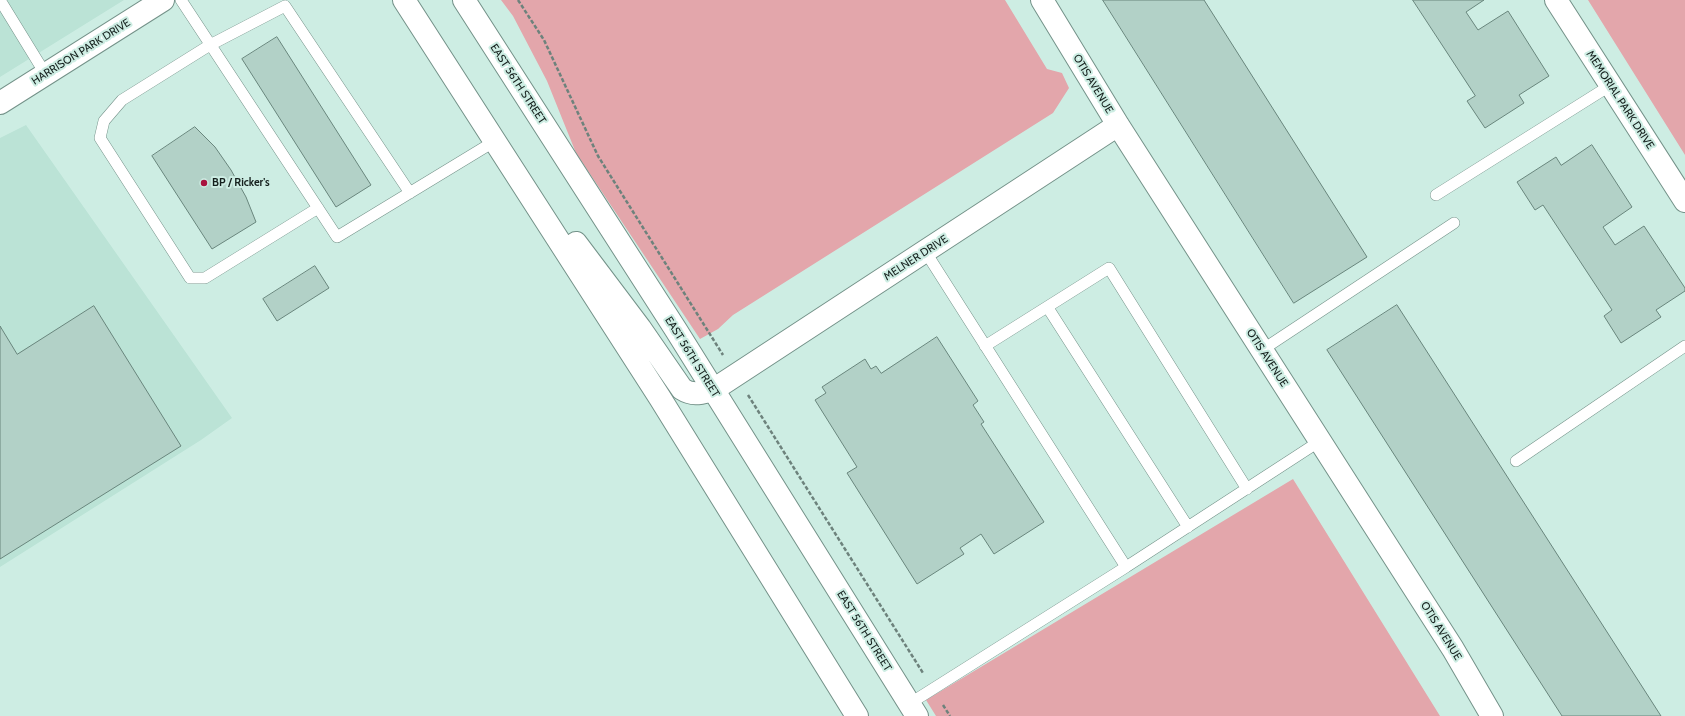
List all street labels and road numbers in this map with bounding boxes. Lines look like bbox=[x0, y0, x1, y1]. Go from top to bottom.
street label: HARRISON PARK DRIVE bbox=[29, 16, 133, 88]
street label: EAST 56TH STREET bbox=[487, 42, 549, 126]
street label: MEMORIAL PARK DRIVE bbox=[1583, 48, 1657, 152]
street label: OTIS AVENUE bbox=[1070, 52, 1116, 116]
street label: MELNER DRIVE bbox=[882, 232, 950, 284]
street label: EAST 56TH STREET bbox=[662, 314, 722, 400]
street label: OTIS AVENUE bbox=[1243, 326, 1291, 390]
street label: EAST 56TH STREET bbox=[834, 588, 894, 674]
street label: OTIS AVENUE bbox=[1418, 599, 1464, 663]

